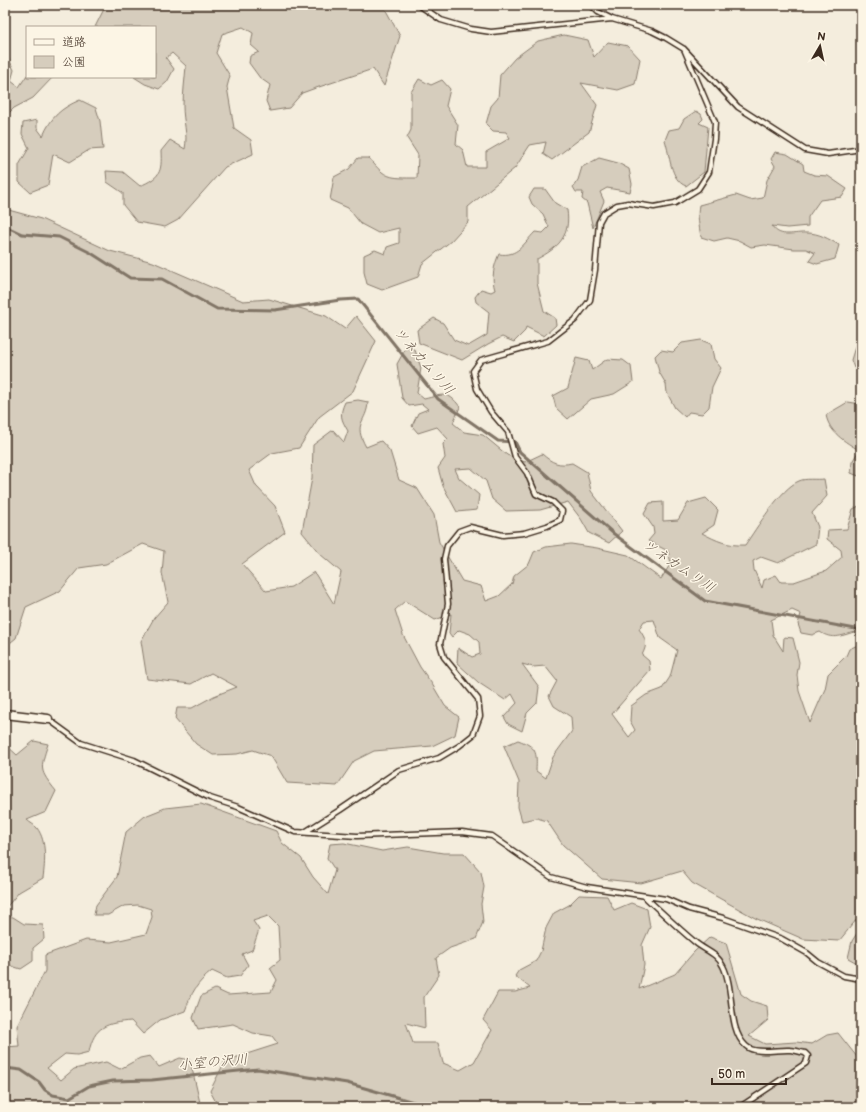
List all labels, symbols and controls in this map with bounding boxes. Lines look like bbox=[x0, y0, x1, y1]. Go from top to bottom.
legend bbox=[26, 26, 156, 78]
north arrow bbox=[800, 26, 840, 66]
text: N bbox=[816, 30, 827, 44]
text: 道路 bbox=[62, 35, 86, 50]
text: 公園 bbox=[62, 55, 86, 70]
water label: ツネカムリ川 bbox=[390, 324, 458, 398]
water label: ツネカムリ川 bbox=[640, 536, 718, 596]
water label: 小室の沢川 bbox=[177, 1050, 249, 1074]
scale bar bbox=[712, 1060, 786, 1086]
text: 50 m bbox=[718, 1067, 745, 1082]

